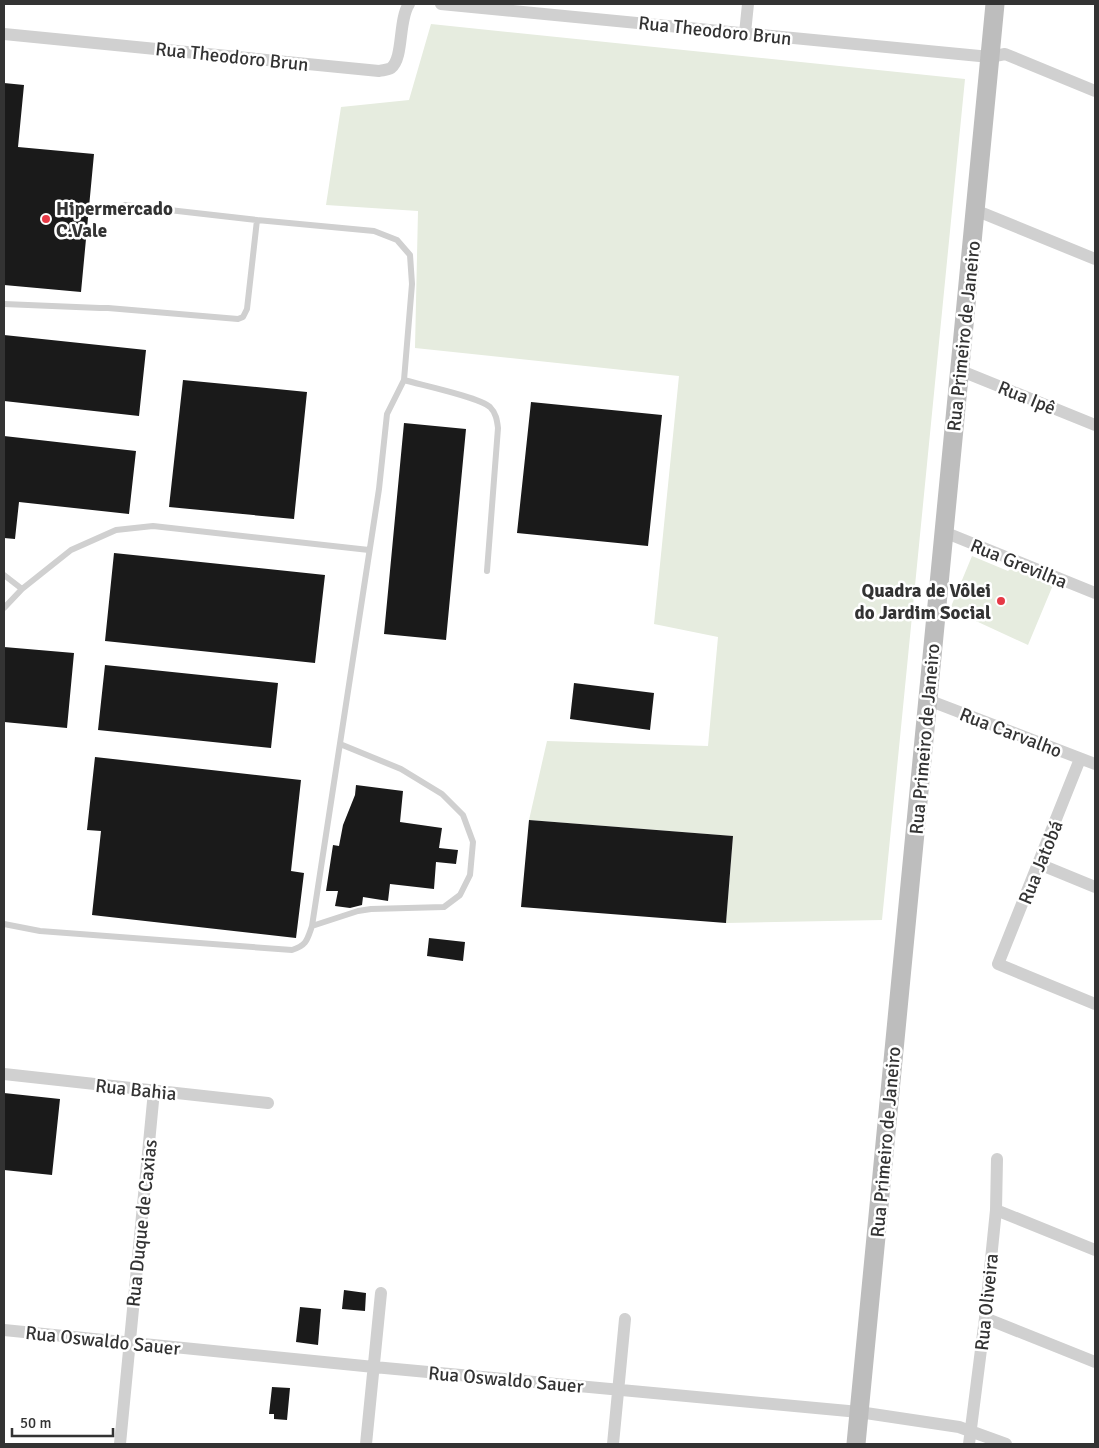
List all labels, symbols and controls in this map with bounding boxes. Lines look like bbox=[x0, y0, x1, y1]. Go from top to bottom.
street label: Rua Theodoro Brun bbox=[637, 11, 793, 51]
street label: Rua Theodoro Brun bbox=[154, 37, 310, 77]
place label: Hipermercado C.Vale bbox=[56, 197, 173, 243]
marker: Hipermercado C.Vale bbox=[40, 213, 52, 225]
street label: Rua Primeiro de Janeiro bbox=[942, 239, 986, 433]
street label: Rua Ipê bbox=[994, 375, 1059, 420]
street label: Rua Grevilha bbox=[967, 534, 1071, 594]
place label: Quadra de Vôlei do Jardim Social bbox=[855, 579, 991, 625]
marker: Quadra de Vôlei do Jardim Social bbox=[995, 595, 1007, 607]
street label: Rua Primeiro de Janeiro bbox=[905, 642, 945, 836]
street label: Rua Carvalho bbox=[956, 702, 1065, 763]
street label: Rua Jatobá bbox=[1013, 817, 1069, 908]
street label: Rua Primeiro de Janeiro bbox=[866, 1045, 906, 1239]
street label: Rua Bahia bbox=[94, 1074, 178, 1106]
street label: Rua Duque de Caxias bbox=[121, 1138, 163, 1308]
street label: Rua Oliveira bbox=[970, 1252, 1004, 1352]
street label: Rua Oswaldo Sauer bbox=[24, 1321, 182, 1361]
street label: Rua Oswaldo Sauer bbox=[427, 1361, 585, 1399]
scale bar bbox=[12, 1406, 114, 1438]
text: 50 m bbox=[20, 1414, 51, 1432]

